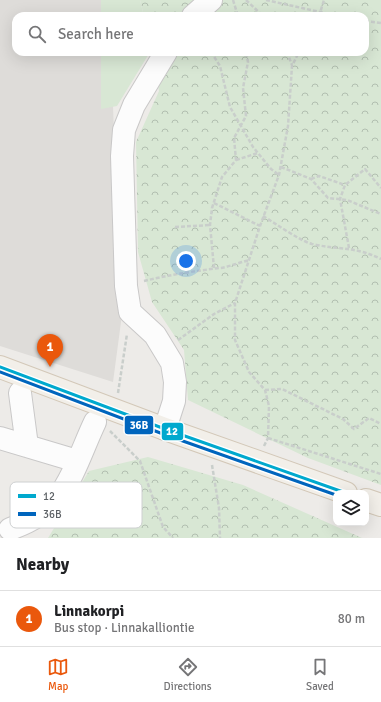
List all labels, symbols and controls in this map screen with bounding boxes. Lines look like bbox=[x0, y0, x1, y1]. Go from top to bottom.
search box bbox=[12, 12, 369, 56]
icon: search bbox=[26, 23, 48, 45]
text: Search here bbox=[58, 25, 134, 43]
your location bbox=[176, 251, 196, 271]
pin: 1 bbox=[37, 334, 63, 367]
line badge: 36B bbox=[124, 415, 154, 435]
text: 36B bbox=[130, 419, 149, 432]
line badge: 12 bbox=[161, 422, 184, 441]
text: 12 bbox=[166, 425, 178, 438]
legend bbox=[10, 482, 142, 528]
text: 12 bbox=[43, 490, 55, 503]
map controls bbox=[333, 490, 369, 526]
button: layers bbox=[333, 490, 369, 526]
text: 36B bbox=[43, 508, 62, 521]
text: Nearby bbox=[16, 554, 69, 575]
text: Linnakorpi bbox=[54, 602, 124, 620]
text: 1 bbox=[25, 611, 33, 627]
text: 80 m bbox=[338, 611, 365, 627]
text: Bus stop · Linnakalliontie bbox=[54, 620, 194, 636]
tab: Map bbox=[47, 656, 69, 693]
tab: Directions bbox=[164, 656, 212, 693]
tab: Saved bbox=[306, 656, 334, 693]

